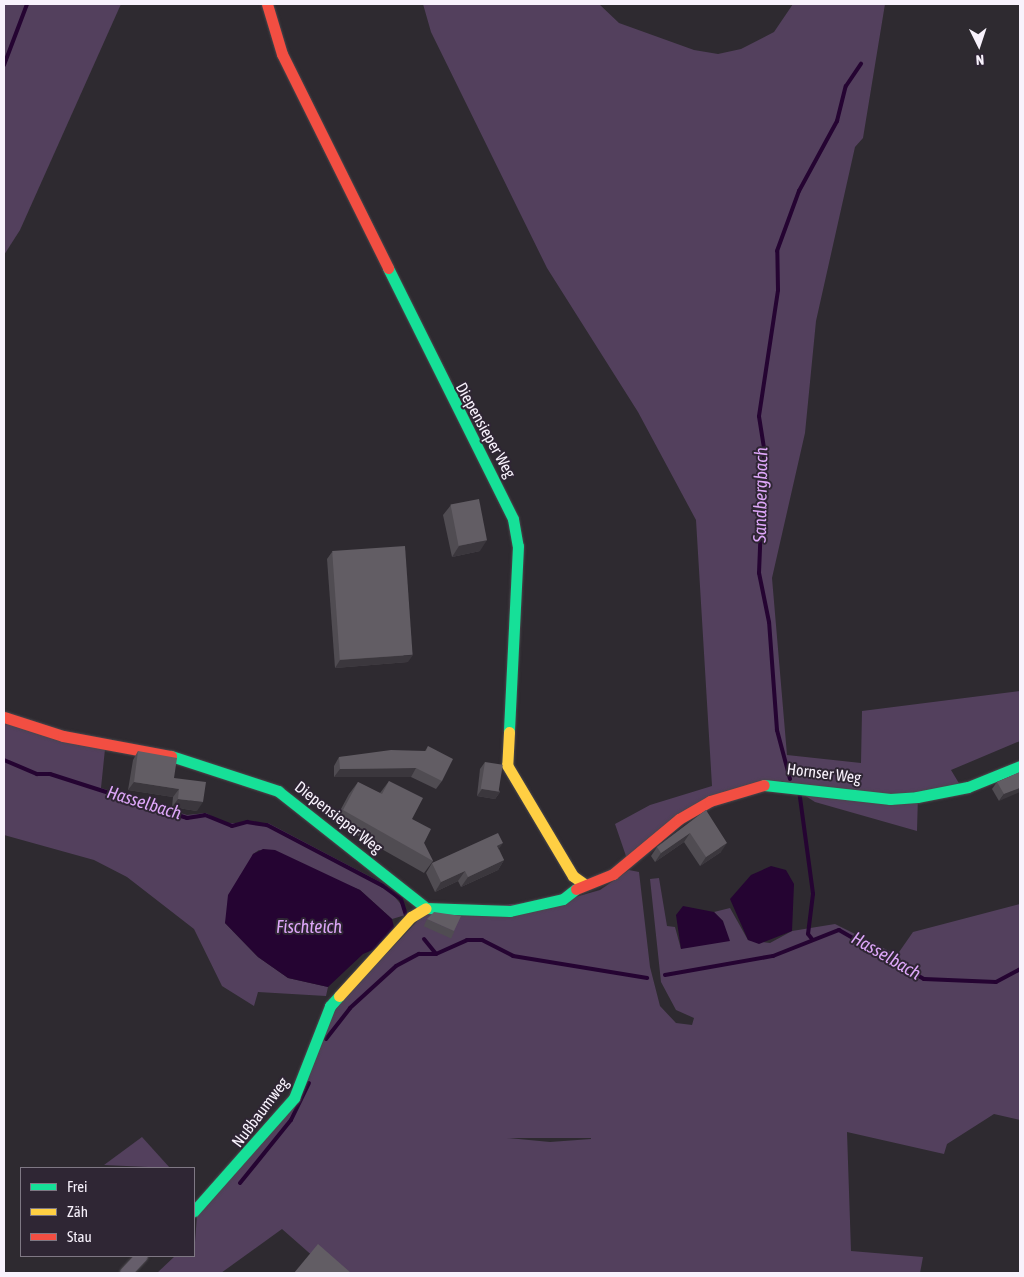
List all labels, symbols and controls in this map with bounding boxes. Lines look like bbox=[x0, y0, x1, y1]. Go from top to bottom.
north arrow bbox=[954, 20, 1004, 70]
text: N bbox=[975, 52, 985, 68]
street label: Diepensieper Weg bbox=[452, 379, 520, 481]
water label: Sandbergbach bbox=[749, 447, 773, 543]
street label: Hornser Weg bbox=[786, 759, 862, 787]
street label: Diepensieper Weg bbox=[291, 777, 387, 857]
water label: Hasselbach bbox=[104, 781, 184, 825]
water label: Fischteich bbox=[276, 916, 342, 938]
water label: Hasselbach bbox=[847, 927, 925, 985]
street label: Nußbaumweg bbox=[228, 1073, 292, 1151]
legend bbox=[20, 1167, 195, 1257]
text: Frei bbox=[67, 1178, 87, 1195]
text: Zäh bbox=[67, 1203, 88, 1220]
text: Stau bbox=[67, 1228, 92, 1245]

